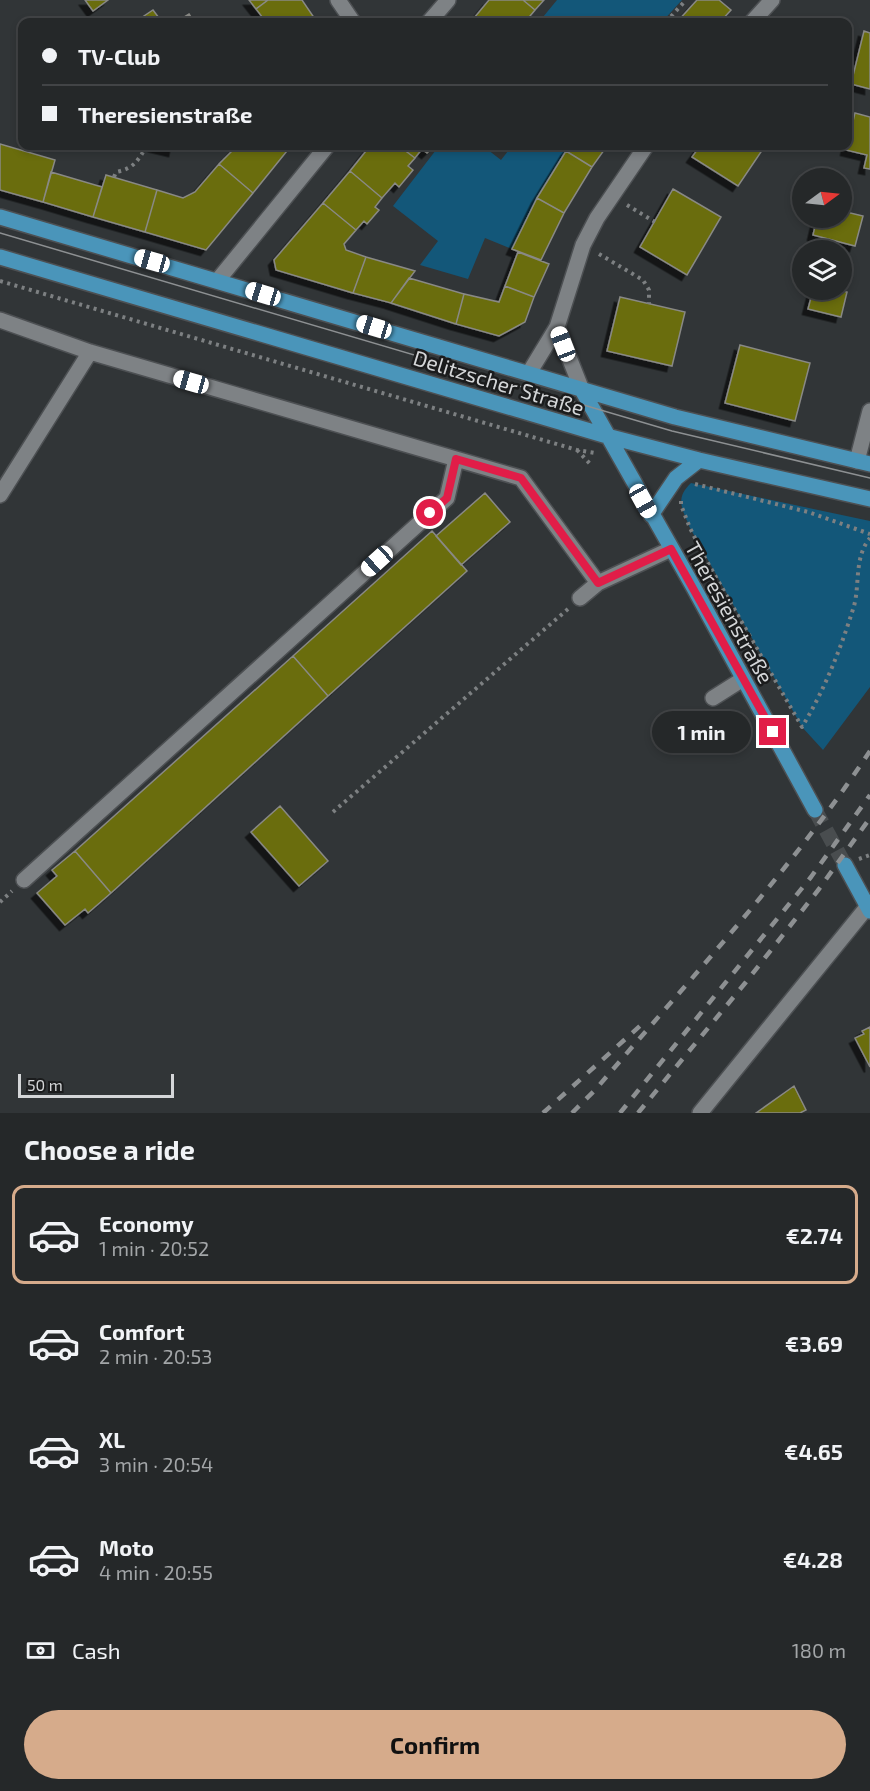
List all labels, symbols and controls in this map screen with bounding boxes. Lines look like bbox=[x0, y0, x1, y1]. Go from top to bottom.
text: TV-Club bbox=[78, 43, 160, 69]
text: Theresienstraße bbox=[78, 101, 252, 127]
north arrow bbox=[792, 168, 852, 228]
map controls bbox=[792, 168, 852, 300]
button: layers bbox=[792, 240, 852, 300]
car bbox=[132, 247, 172, 275]
car bbox=[243, 280, 283, 308]
car bbox=[354, 313, 394, 341]
car bbox=[548, 324, 578, 364]
street label: Delitzscher Straße bbox=[410, 344, 588, 420]
car bbox=[171, 368, 211, 396]
car bbox=[626, 481, 660, 521]
route start bbox=[416, 499, 443, 526]
street label: Theresienstraße bbox=[681, 537, 779, 687]
car bbox=[358, 542, 396, 580]
callout: 1 min bbox=[653, 711, 752, 753]
route end bbox=[759, 718, 786, 745]
text: 1 min bbox=[677, 720, 726, 744]
scale bar bbox=[18, 1071, 174, 1098]
text: 50 m bbox=[27, 1075, 63, 1094]
text: Choose a ride bbox=[24, 1133, 195, 1165]
icon: car bbox=[27, 1208, 81, 1262]
text: Economy bbox=[99, 1210, 194, 1236]
text: €2.74 bbox=[786, 1222, 843, 1248]
text: 1 min · 20:52 bbox=[99, 1236, 209, 1260]
icon: car bbox=[27, 1316, 81, 1370]
text: Comfort bbox=[99, 1318, 184, 1344]
text: €3.69 bbox=[785, 1330, 843, 1356]
text: 2 min · 20:53 bbox=[99, 1344, 212, 1368]
icon: car bbox=[27, 1424, 81, 1478]
text: XL bbox=[99, 1426, 125, 1452]
text: €4.65 bbox=[784, 1438, 843, 1464]
text: 3 min · 20:54 bbox=[99, 1452, 213, 1476]
icon: car bbox=[27, 1532, 81, 1586]
text: Moto bbox=[99, 1534, 154, 1560]
text: €4.28 bbox=[783, 1546, 843, 1572]
text: 4 min · 20:55 bbox=[99, 1560, 213, 1584]
icon: cash bbox=[24, 1634, 57, 1667]
text: Cash bbox=[72, 1637, 121, 1663]
text: 180 m bbox=[792, 1638, 846, 1662]
button: Confirm bbox=[24, 1710, 846, 1779]

